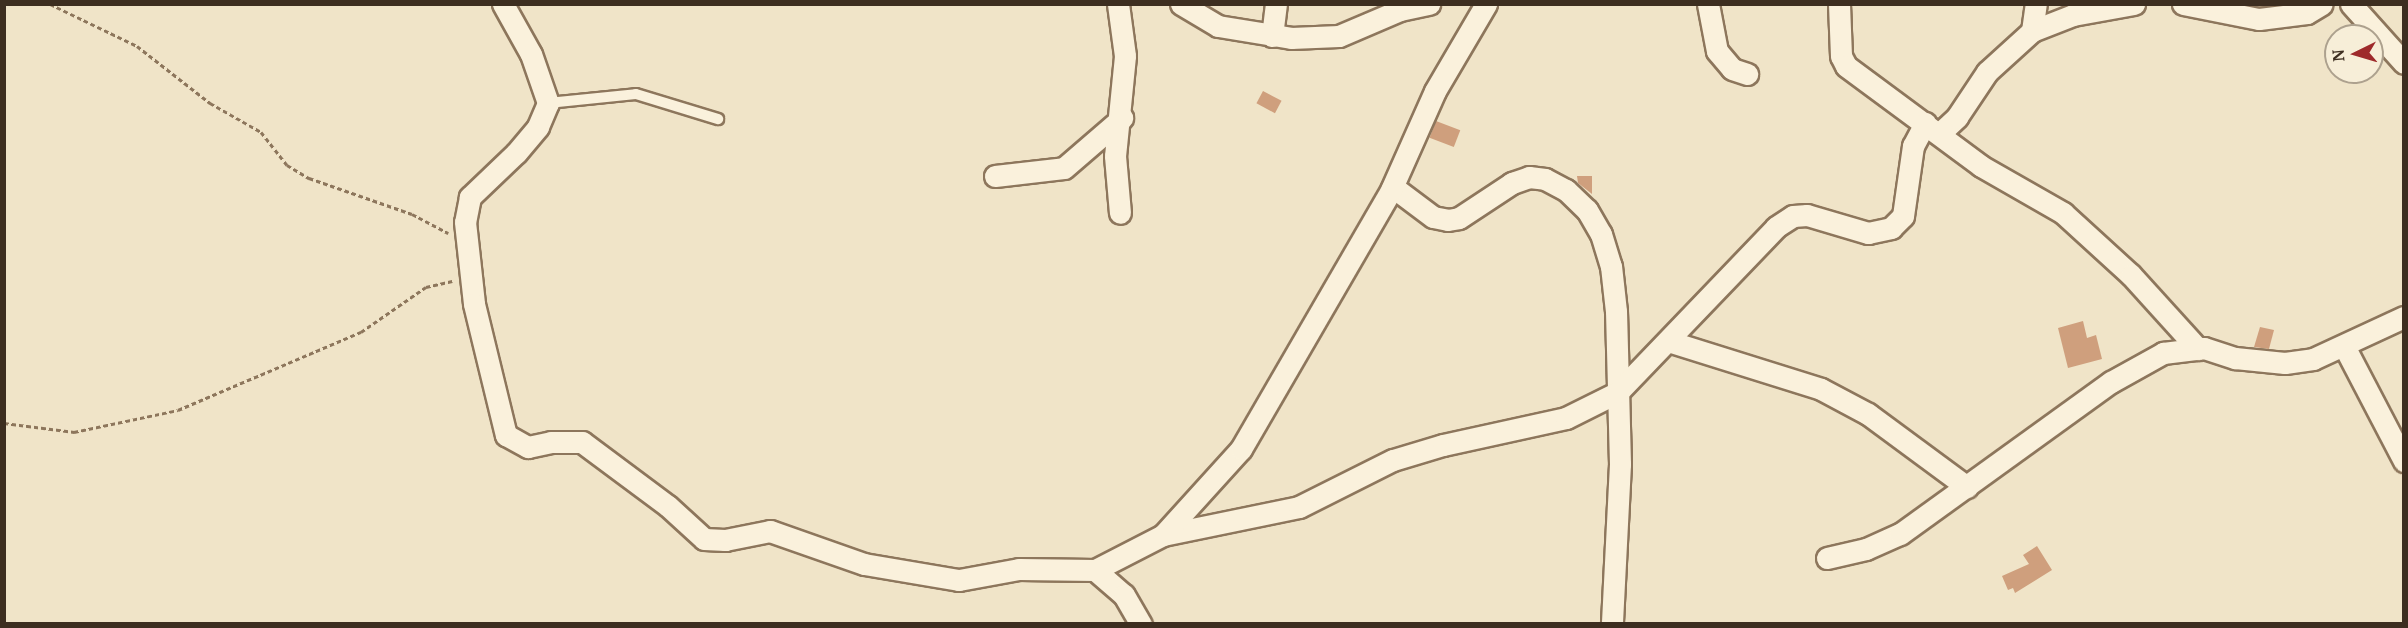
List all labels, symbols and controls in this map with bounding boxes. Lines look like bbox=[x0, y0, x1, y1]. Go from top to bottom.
north arrow bbox=[2324, 24, 2384, 84]
text: N bbox=[2327, 48, 2350, 62]

